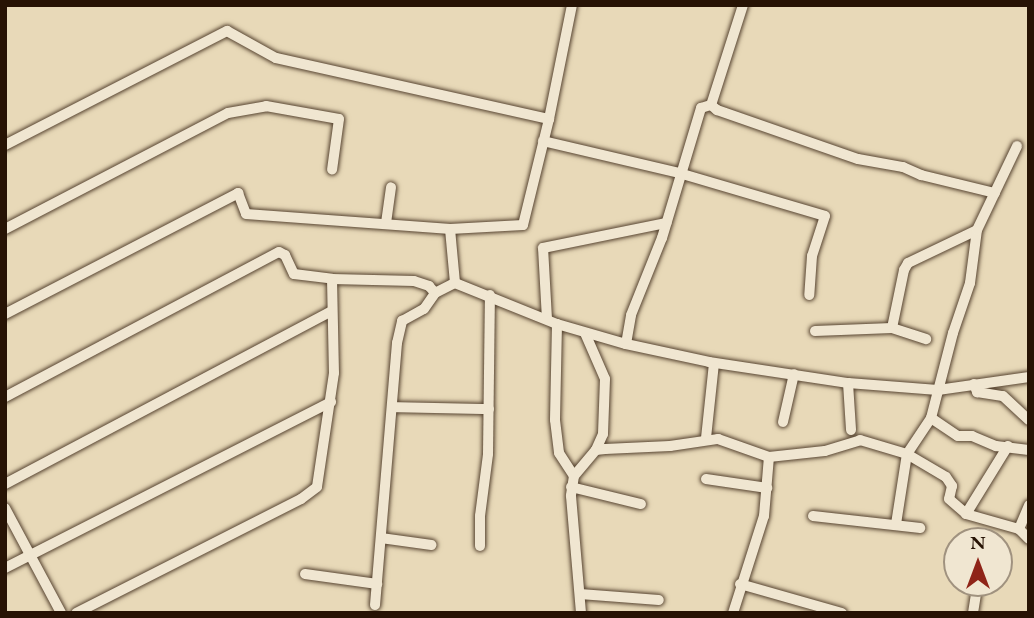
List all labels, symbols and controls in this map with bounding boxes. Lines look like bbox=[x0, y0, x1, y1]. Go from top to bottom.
north arrow bbox=[943, 527, 1013, 597]
text: N bbox=[970, 530, 986, 555]

